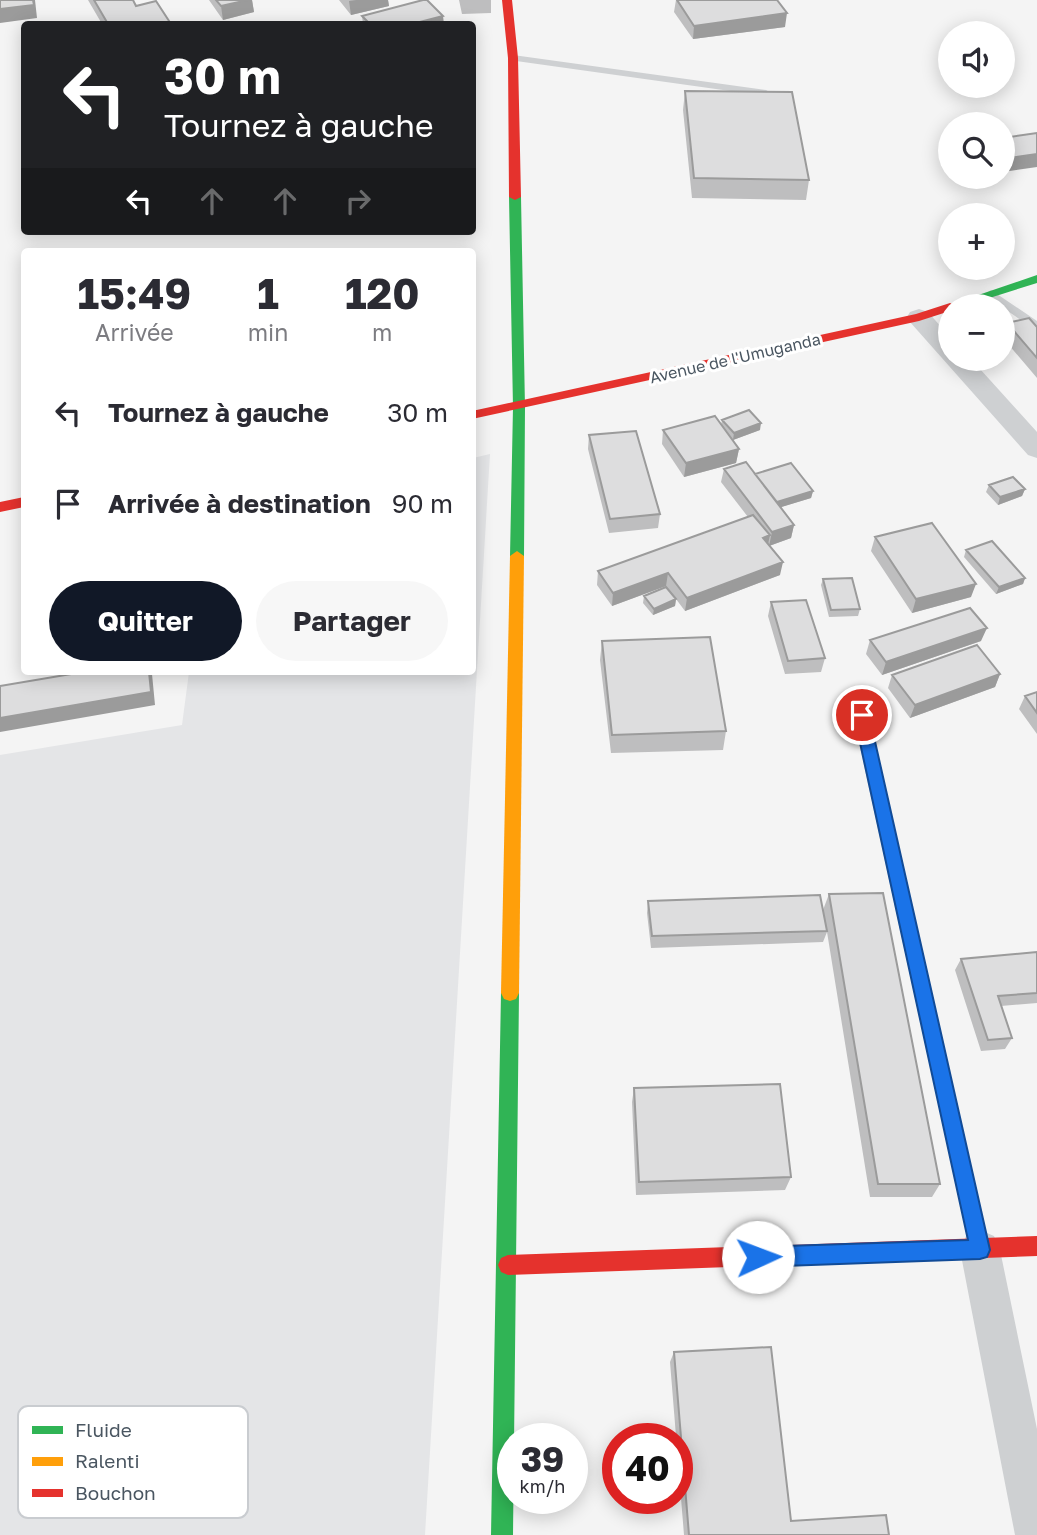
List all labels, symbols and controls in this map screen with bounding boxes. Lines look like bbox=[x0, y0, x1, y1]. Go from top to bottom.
map controls bbox=[938, 21, 1015, 371]
button: sound bbox=[938, 21, 1015, 98]
text: 30 m bbox=[164, 46, 281, 105]
icon: left bbox=[49, 49, 140, 140]
text: Tournez à gauche bbox=[164, 106, 433, 144]
button: search bbox=[938, 112, 1015, 189]
icon: left bbox=[120, 182, 158, 220]
icon: ahead bbox=[193, 182, 231, 220]
icon: ahead bbox=[266, 182, 304, 220]
icon: right bbox=[339, 182, 377, 220]
button: + bbox=[938, 203, 1015, 280]
text: 15:49 bbox=[78, 268, 191, 318]
text: 1 bbox=[257, 268, 279, 318]
text: 120 bbox=[345, 268, 419, 318]
button: − bbox=[938, 294, 1015, 371]
text: Arrivée bbox=[95, 318, 174, 346]
text: min bbox=[248, 318, 288, 346]
text: m bbox=[372, 318, 392, 346]
street label: Avenue de l'Umuganda bbox=[648, 329, 822, 387]
icon: left bbox=[49, 394, 87, 432]
text: Tournez à gauche bbox=[108, 397, 329, 428]
text: 30 m bbox=[387, 397, 448, 428]
icon: arrive bbox=[49, 485, 87, 523]
text: Arrivée à destination bbox=[108, 488, 371, 519]
text: 90 m bbox=[392, 488, 453, 519]
button: Quitter bbox=[49, 581, 242, 661]
button: Partager bbox=[256, 581, 448, 661]
pin bbox=[832, 685, 892, 745]
icon: arrive bbox=[843, 696, 881, 734]
position arrow bbox=[721, 1220, 795, 1294]
legend bbox=[18, 1406, 248, 1518]
text: Fluide bbox=[75, 1418, 132, 1441]
speed limit sign: 40 bbox=[602, 1423, 693, 1514]
text: 39 bbox=[521, 1438, 564, 1480]
text: Ralenti bbox=[75, 1449, 140, 1472]
text: km/h bbox=[520, 1475, 565, 1497]
text: Bouchon bbox=[75, 1481, 156, 1504]

